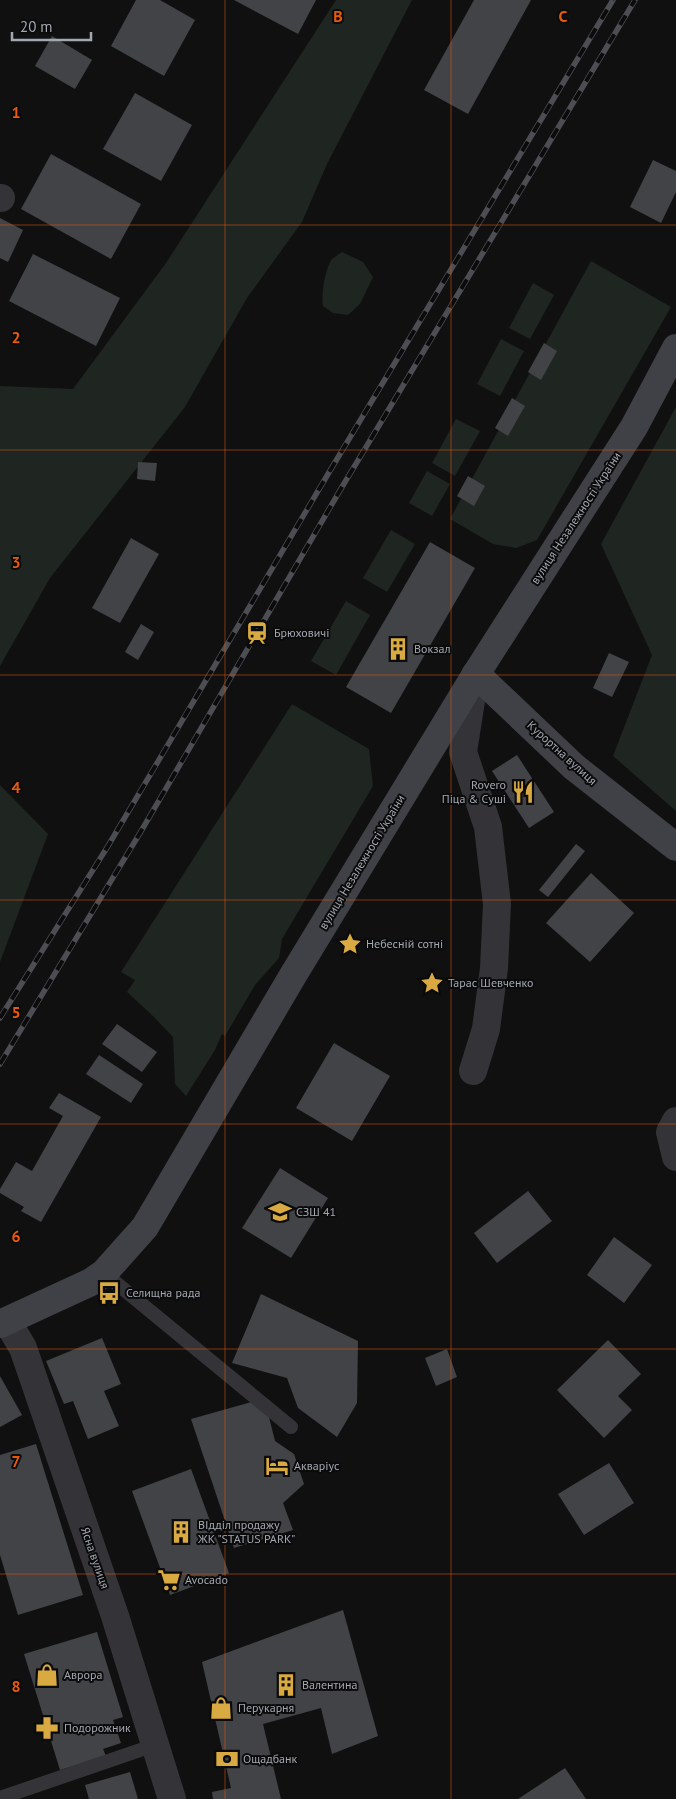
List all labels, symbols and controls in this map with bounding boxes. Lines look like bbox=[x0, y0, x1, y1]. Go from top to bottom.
text: B bbox=[333, 6, 343, 26]
text: C bbox=[559, 6, 568, 26]
scale bar bbox=[12, 10, 91, 42]
text: 20 m bbox=[20, 17, 53, 36]
text: 1 bbox=[11, 102, 21, 122]
text: 2 bbox=[11, 327, 21, 347]
street label: вулиця Незалежності України bbox=[527, 449, 624, 587]
text: 3 bbox=[11, 552, 21, 572]
station icon: Брюховичі bbox=[244, 620, 270, 646]
place label: Брюховичі bbox=[274, 625, 329, 640]
building icon: Вокзал bbox=[385, 636, 411, 662]
place label: Вокзал bbox=[414, 641, 450, 656]
street label: Курортна вулиця bbox=[524, 717, 600, 788]
text: 4 bbox=[11, 777, 21, 797]
place label: Rovero Піца & Суші bbox=[442, 777, 506, 806]
restaurant icon: Rovero Піца & Суші bbox=[510, 779, 536, 805]
street label: вулиця Незалежності України bbox=[315, 792, 408, 932]
place icon: Небесній сотні bbox=[337, 931, 363, 957]
place label: Небесній сотні bbox=[366, 936, 443, 951]
place icon: Тарас Шевченко bbox=[419, 970, 445, 996]
place label: Тарас Шевченко bbox=[448, 975, 533, 990]
text: 5 bbox=[11, 1002, 21, 1022]
school or university icon: СЗШ 41 bbox=[267, 1199, 293, 1225]
place label: СЗШ 41 bbox=[296, 1204, 336, 1219]
text: 6 bbox=[11, 1226, 21, 1246]
bus stop icon: Селищна рада bbox=[96, 1280, 122, 1306]
place label: Селищна рада bbox=[126, 1285, 200, 1300]
text: 7 bbox=[11, 1451, 21, 1471]
hotel icon: Акваріус bbox=[264, 1453, 290, 1479]
place label: Акваріус bbox=[294, 1458, 340, 1473]
place label: ВІдділ продажу ЖК "STATUS PARK" bbox=[197, 1517, 295, 1546]
building icon: ВІдділ продажу ЖК "STATUS PARK" bbox=[168, 1519, 194, 1545]
street label: Ясна вулиця bbox=[78, 1525, 113, 1591]
supermarket icon: Avocado bbox=[156, 1567, 182, 1593]
place label: Avocado bbox=[185, 1572, 228, 1587]
shop icon: Аврора bbox=[34, 1662, 60, 1688]
place label: Аврора bbox=[64, 1667, 102, 1682]
building icon: Валентина bbox=[273, 1672, 299, 1698]
text: 8 bbox=[11, 1676, 21, 1696]
place label: Валентина bbox=[302, 1677, 357, 1692]
shop icon: Перукарня bbox=[208, 1695, 234, 1721]
place label: Перукарня bbox=[238, 1700, 294, 1715]
pharmacy icon: Подорожник bbox=[34, 1715, 60, 1741]
place label: Подорожник bbox=[64, 1720, 131, 1735]
bank icon: Ощадбанк bbox=[214, 1746, 240, 1772]
place label: Ощадбанк bbox=[243, 1751, 298, 1766]

